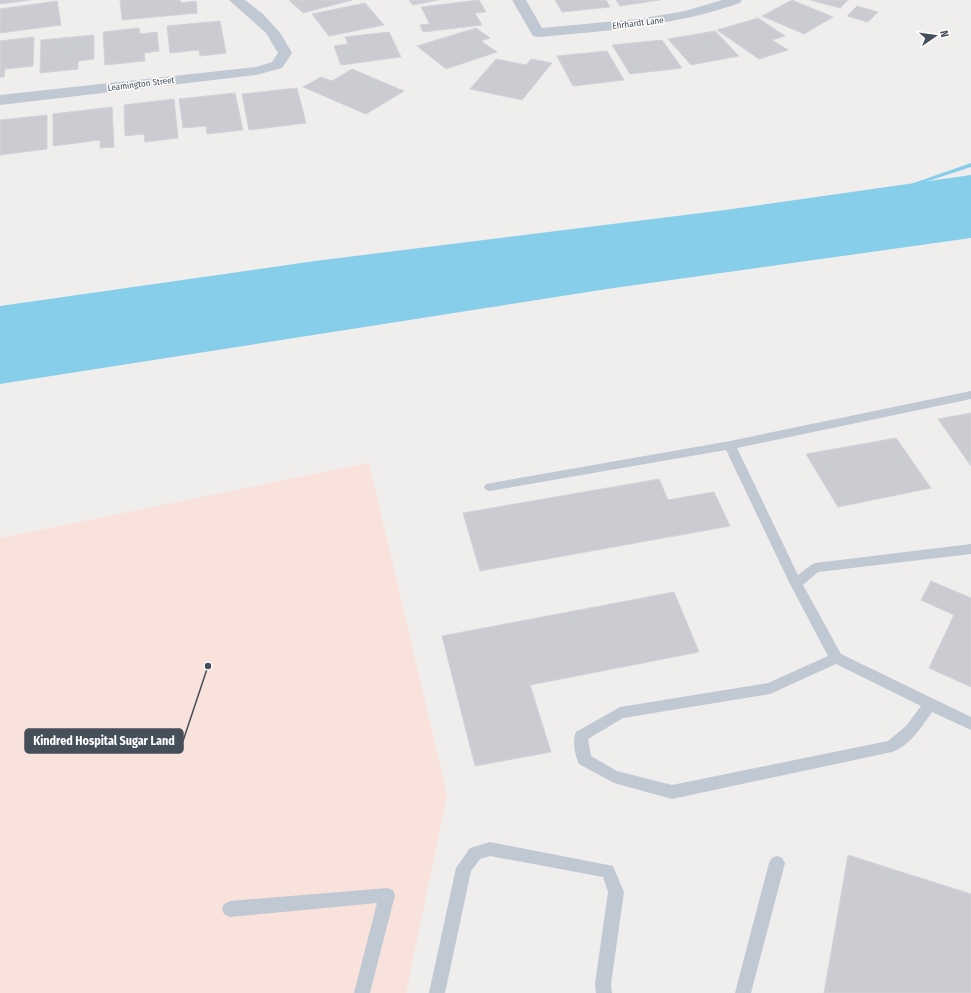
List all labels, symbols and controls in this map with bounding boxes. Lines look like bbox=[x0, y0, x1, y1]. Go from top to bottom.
street label: Ehrhardt Lane bbox=[612, 15, 665, 31]
north arrow bbox=[915, 16, 955, 56]
text: N bbox=[937, 29, 951, 39]
street label: Leamington Street bbox=[107, 75, 175, 93]
callout: Kindred Hospital Sugar Land bbox=[25, 729, 183, 753]
text: Kindred Hospital Sugar Land bbox=[33, 734, 175, 748]

